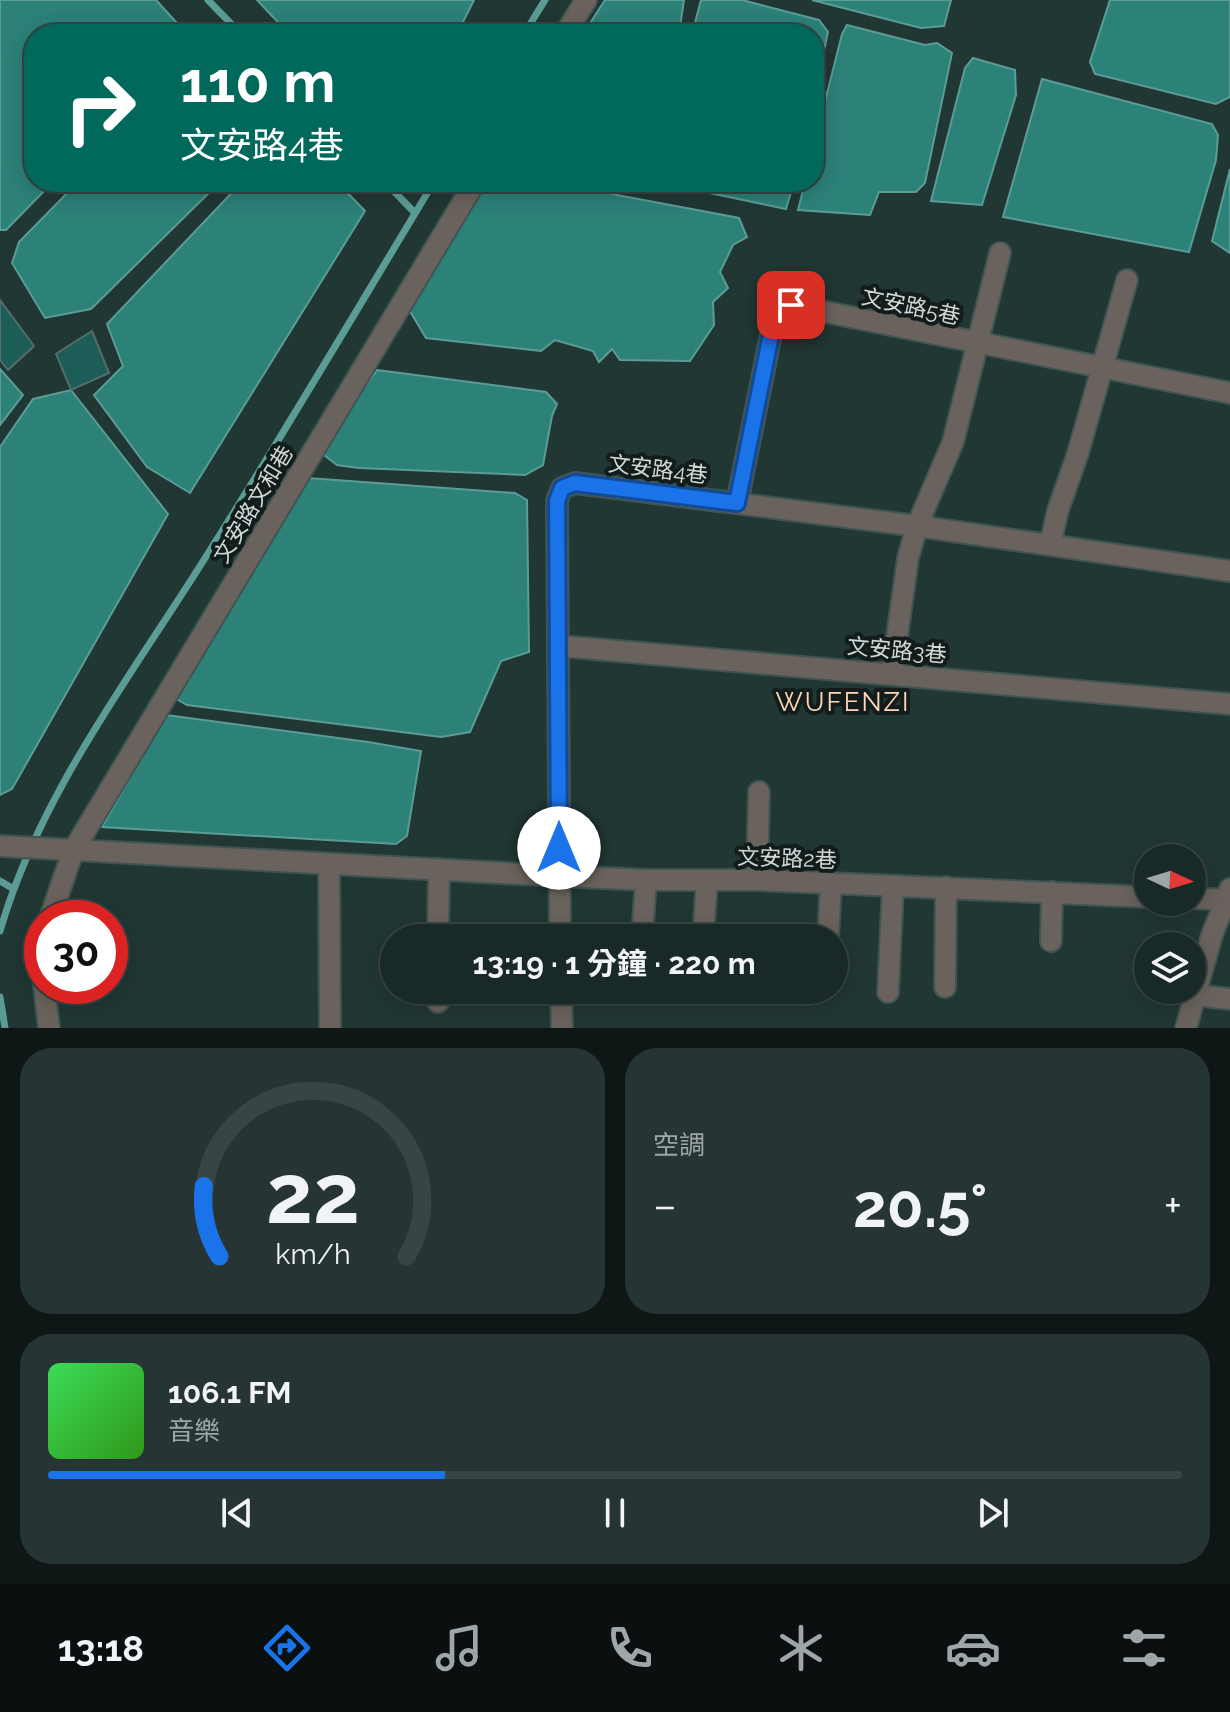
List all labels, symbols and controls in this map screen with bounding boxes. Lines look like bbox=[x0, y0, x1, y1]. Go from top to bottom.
text: 110 m bbox=[180, 49, 335, 115]
icon: right bbox=[48, 56, 152, 160]
text: 文安路4巷 bbox=[180, 124, 344, 166]
pin bbox=[757, 271, 825, 339]
icon: arrive bbox=[769, 283, 813, 327]
street label: 文安路5巷 bbox=[859, 283, 963, 329]
street label: 文安路文和巷 bbox=[208, 441, 298, 567]
street label: 文安路4巷 bbox=[607, 450, 709, 488]
street label: 文安路3巷 bbox=[846, 633, 948, 667]
district label: WUFENZI bbox=[776, 687, 910, 717]
position arrow bbox=[517, 806, 601, 890]
street label: 文安路2巷 bbox=[737, 843, 837, 873]
north arrow bbox=[1134, 844, 1206, 916]
map controls bbox=[1134, 844, 1206, 1004]
speed limit sign: 30 bbox=[24, 900, 128, 1004]
button: layers bbox=[1134, 932, 1206, 1004]
text: 13:19 · 1 分鐘 · 220 m bbox=[472, 946, 756, 981]
text: 空調 bbox=[653, 1130, 705, 1160]
text: 22 bbox=[266, 1145, 359, 1242]
text: 20.5° bbox=[853, 1171, 987, 1241]
text: − bbox=[653, 1180, 677, 1231]
text: + bbox=[1164, 1180, 1182, 1231]
text: km/h bbox=[275, 1237, 350, 1271]
text: 106.1 FM bbox=[168, 1375, 291, 1410]
text: 音樂 bbox=[168, 1416, 220, 1446]
icon: previous bbox=[215, 1491, 259, 1535]
icon: pause bbox=[593, 1491, 637, 1535]
icon: next bbox=[971, 1491, 1015, 1535]
icon: directions bbox=[259, 1620, 315, 1676]
icon: music bbox=[431, 1620, 487, 1676]
icon: phone bbox=[602, 1620, 658, 1676]
icon: climate bbox=[773, 1620, 829, 1676]
icon: car bbox=[945, 1620, 1001, 1676]
icon: filters bbox=[1116, 1620, 1172, 1676]
text: 13:18 bbox=[58, 1627, 144, 1669]

